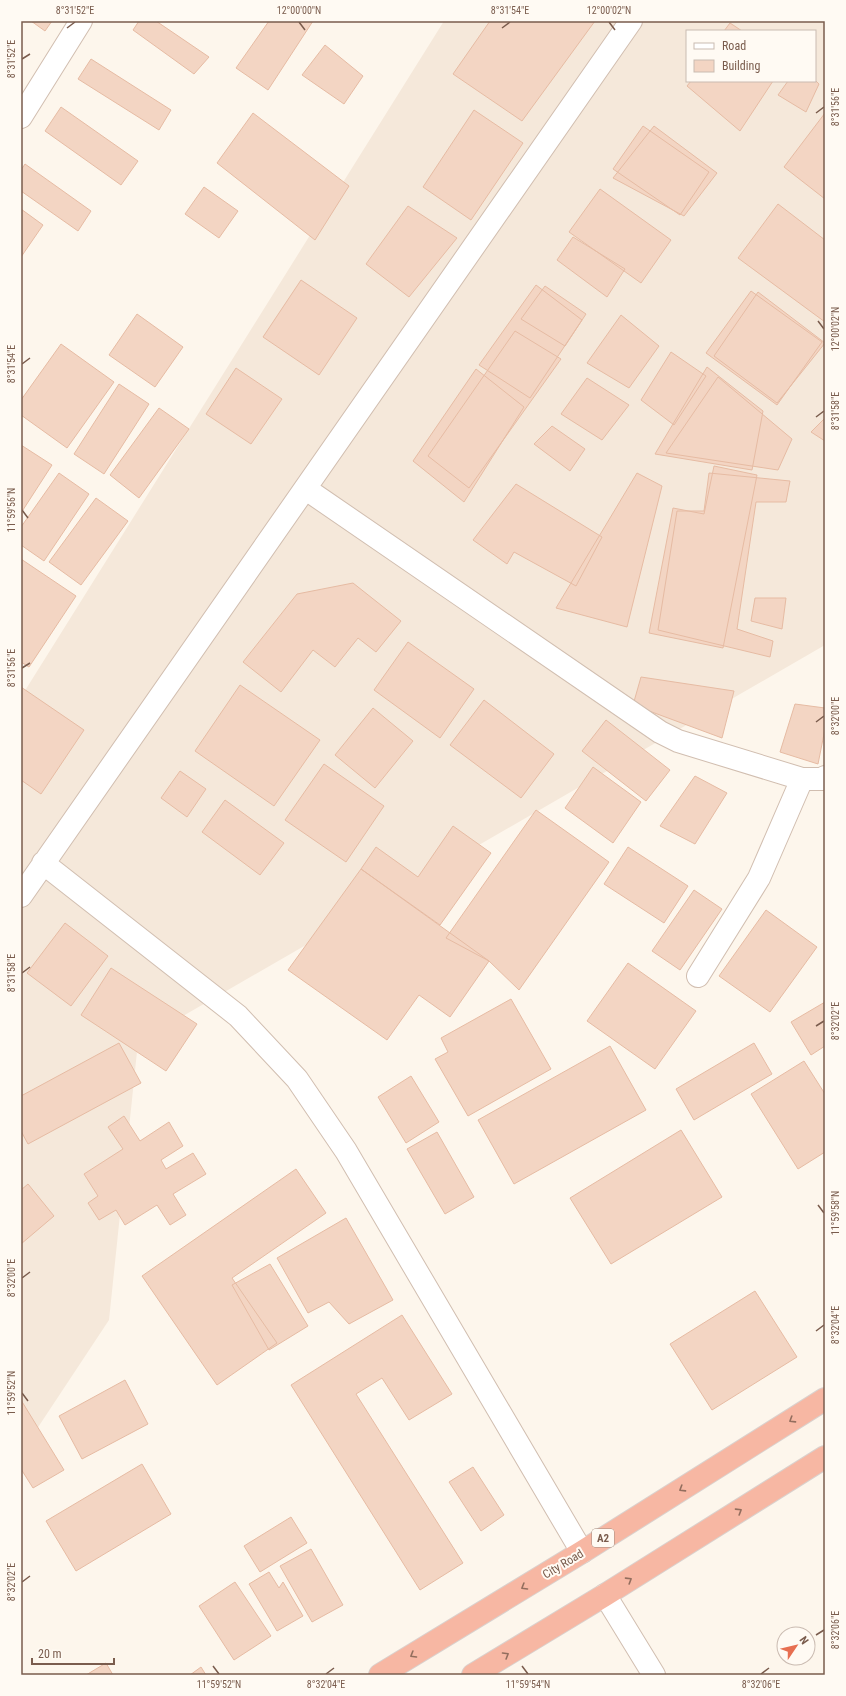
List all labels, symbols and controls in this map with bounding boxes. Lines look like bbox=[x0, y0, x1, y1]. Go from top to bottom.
text: 8°31'52"E bbox=[56, 5, 94, 16]
text: 12°00'00"N bbox=[277, 5, 321, 16]
text: 8°31'54"E bbox=[491, 5, 529, 16]
text: 12°00'02"N bbox=[587, 5, 631, 16]
legend bbox=[686, 30, 816, 82]
text: Road bbox=[722, 39, 746, 53]
text: 8°31'52"E bbox=[6, 40, 17, 78]
text: Building bbox=[722, 59, 760, 73]
text: 8°31'56"E bbox=[830, 88, 841, 126]
text: 12°00'02"N bbox=[830, 307, 841, 351]
text: 8°31'54"E bbox=[6, 345, 17, 383]
text: 8°31'58"E bbox=[830, 392, 841, 430]
text: 11°59'56"N bbox=[6, 488, 17, 532]
text: 8°31'56"E bbox=[6, 649, 17, 687]
text: 8°32'00"E bbox=[830, 697, 841, 735]
text: 8°31'58"E bbox=[6, 954, 17, 992]
text: 8°32'02"E bbox=[830, 1002, 841, 1040]
text: 11°59'58"N bbox=[830, 1191, 841, 1235]
text: 8°32'00"E bbox=[6, 1259, 17, 1297]
text: 8°32'04"E bbox=[830, 1306, 841, 1344]
text: 11°59'52"N bbox=[6, 1371, 17, 1415]
one-way arrow bbox=[789, 1415, 796, 1422]
one-way arrow bbox=[679, 1484, 686, 1492]
one-way arrow bbox=[735, 1508, 742, 1516]
road number: A2 bbox=[592, 1529, 614, 1547]
street label: City Road bbox=[540, 1546, 586, 1582]
text: 8°32'02"E bbox=[6, 1563, 17, 1601]
one-way arrow bbox=[625, 1577, 632, 1585]
one-way arrow bbox=[521, 1583, 528, 1590]
text: 8°32'06"E bbox=[830, 1611, 841, 1649]
north arrow bbox=[776, 1626, 816, 1666]
text: N bbox=[797, 1634, 811, 1647]
scale bar bbox=[32, 1640, 114, 1666]
text: 20 m bbox=[38, 1647, 62, 1661]
one-way arrow bbox=[410, 1650, 417, 1658]
one-way arrow bbox=[502, 1652, 509, 1659]
text: 11°59'52"N bbox=[197, 1679, 241, 1690]
text: 8°32'04"E bbox=[307, 1679, 345, 1690]
text: 11°59'54"N bbox=[506, 1679, 550, 1690]
text: 8°32'06"E bbox=[742, 1679, 780, 1690]

